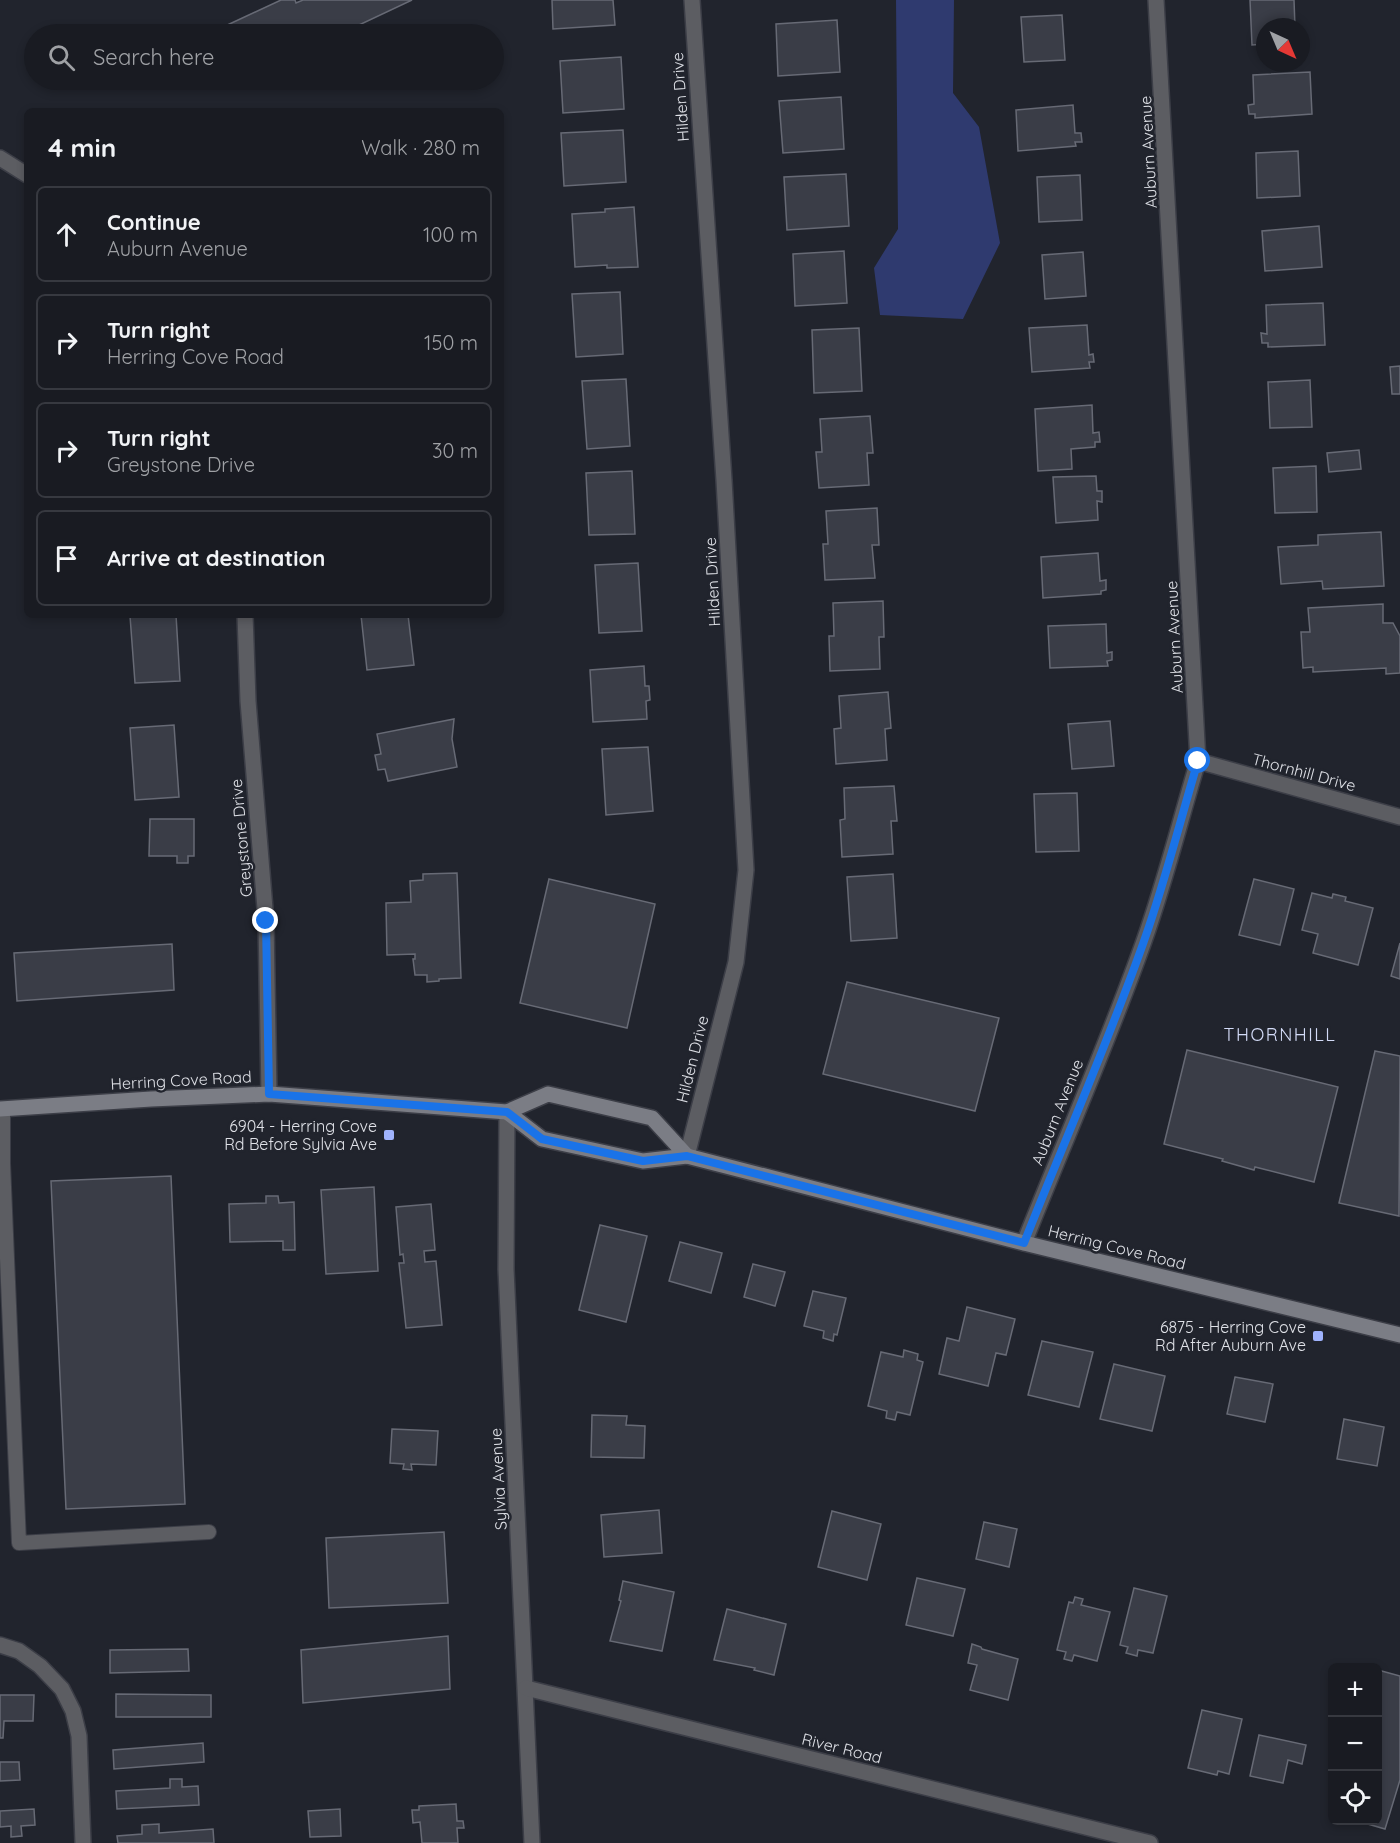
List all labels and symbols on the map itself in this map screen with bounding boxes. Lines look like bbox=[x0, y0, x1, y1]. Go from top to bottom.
north arrow bbox=[1256, 18, 1310, 72]
street label: Hilden Drive bbox=[667, 52, 693, 142]
street label: Auburn Avenue bbox=[1135, 95, 1161, 209]
street label: Hilden Drive bbox=[700, 537, 724, 627]
street label: Auburn Avenue bbox=[1161, 580, 1187, 694]
route start bbox=[1184, 747, 1210, 773]
street label: Thornhill Drive bbox=[1250, 749, 1358, 795]
street label: Greystone Drive bbox=[226, 778, 256, 898]
route end bbox=[252, 907, 278, 933]
street label: Hilden Drive bbox=[671, 1013, 713, 1105]
district label: THORNHILL bbox=[1224, 1023, 1336, 1046]
street label: Auburn Avenue bbox=[1027, 1056, 1087, 1168]
street label: Herring Cove Road bbox=[110, 1066, 252, 1094]
place label: 6904 - Herring Cove Rd Before Sylvia Ave bbox=[224, 1116, 377, 1154]
marker: 6904 - Herring Cove Rd Before Sylvia Ave bbox=[382, 1128, 396, 1142]
street label: Herring Cove Road bbox=[1046, 1220, 1188, 1274]
place label: 6875 - Herring Cove Rd After Auburn Ave bbox=[1155, 1317, 1306, 1355]
marker: 6875 - Herring Cove Rd After Auburn Ave bbox=[1311, 1329, 1325, 1343]
street label: Sylvia Avenue bbox=[485, 1428, 511, 1530]
street label: River Road bbox=[800, 1728, 884, 1768]

